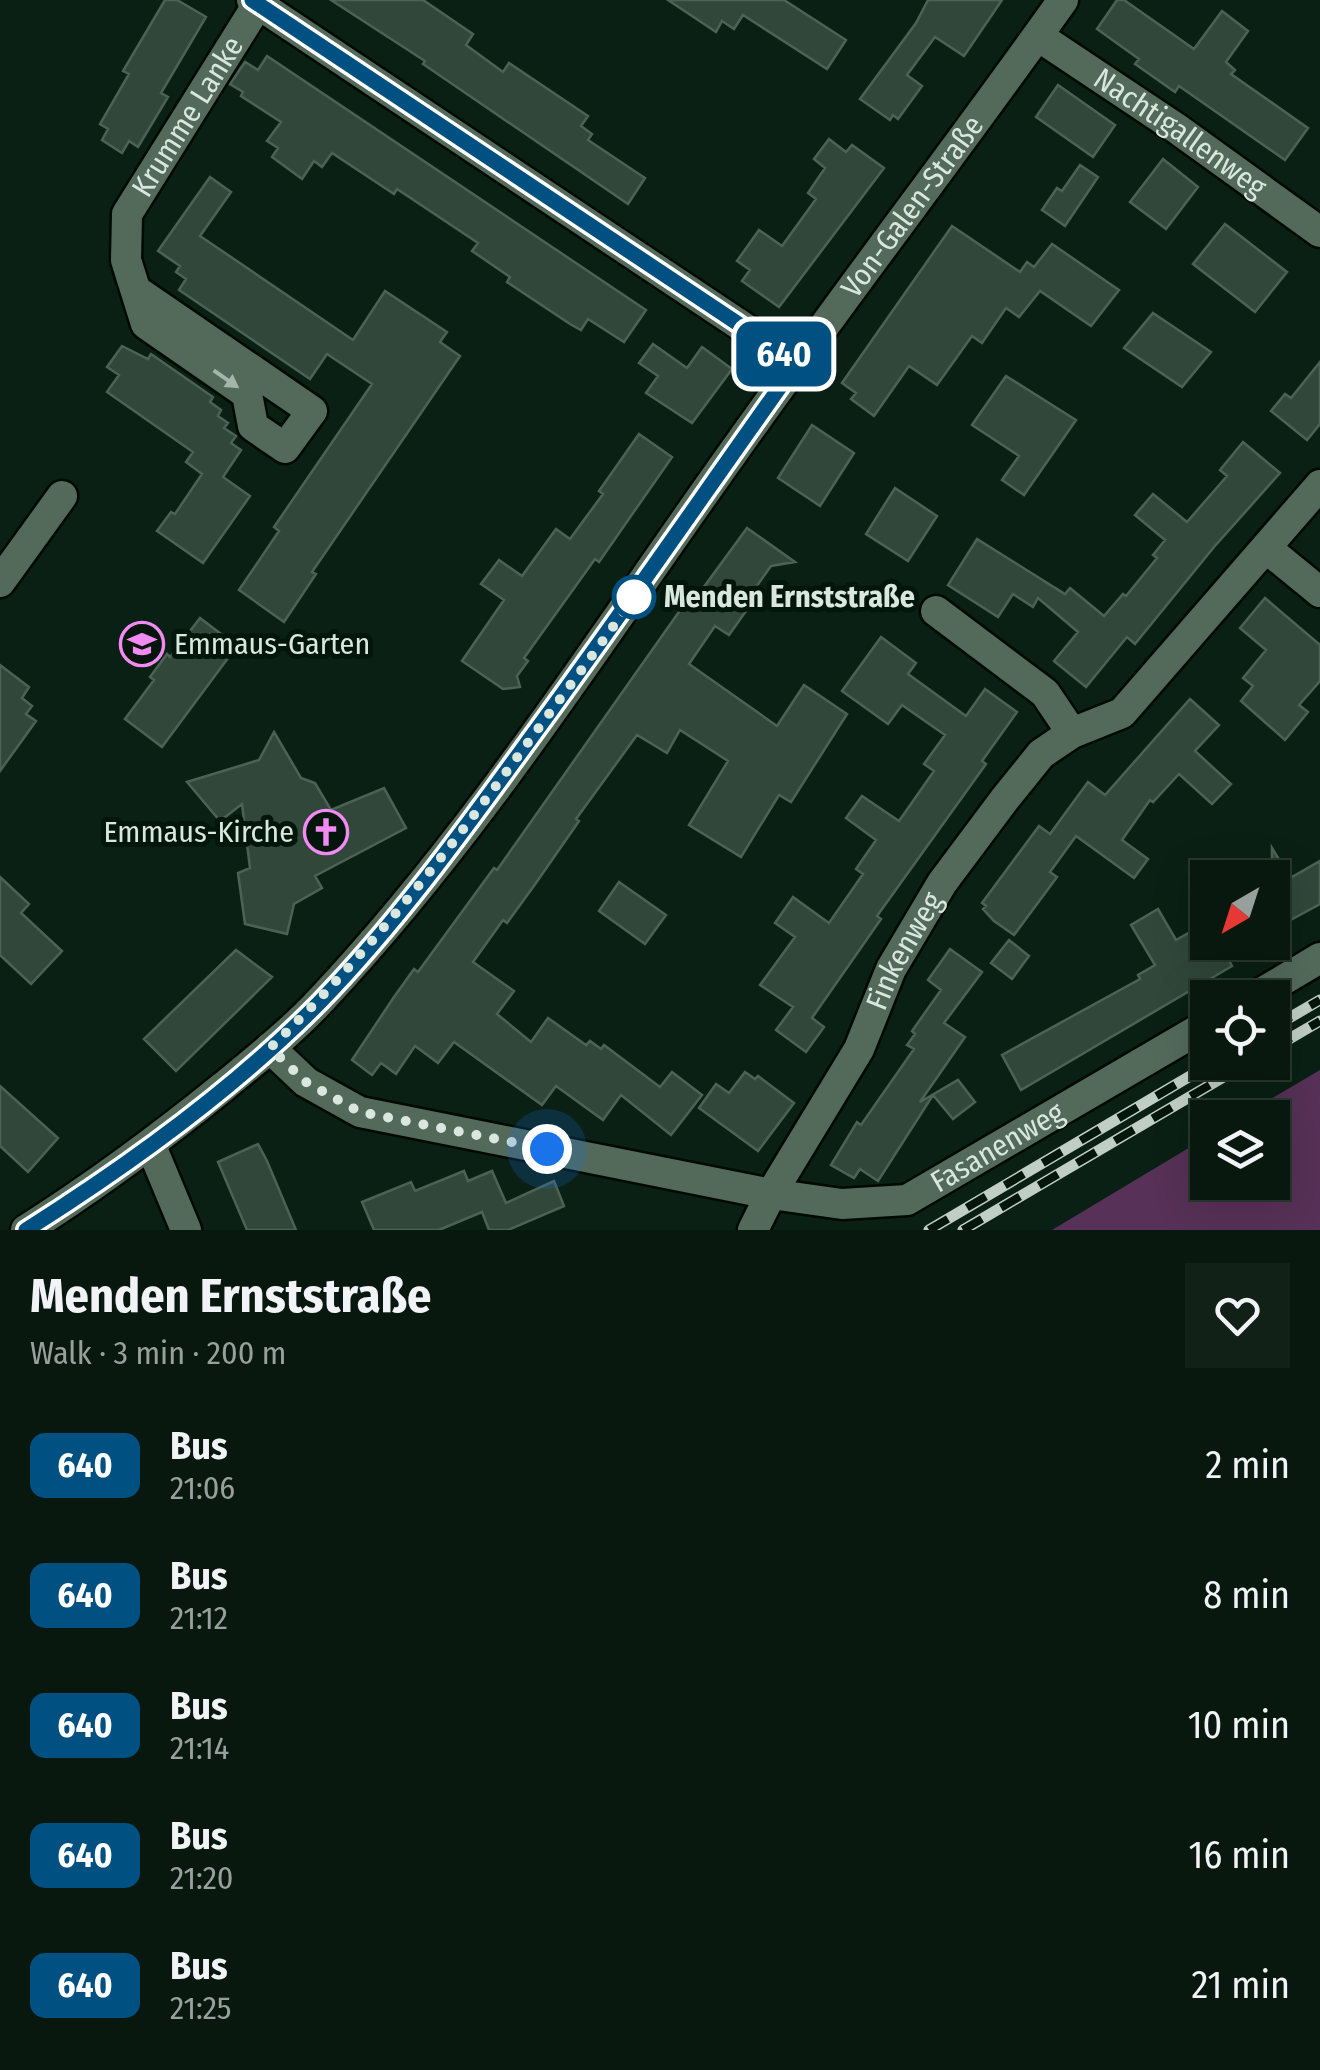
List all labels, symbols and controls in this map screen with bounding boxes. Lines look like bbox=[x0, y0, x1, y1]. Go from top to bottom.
street label: Krumme Lanke bbox=[124, 30, 251, 204]
street label: Nachtigallenweg bbox=[1087, 60, 1274, 206]
street label: Von-Galen-Straße bbox=[833, 108, 991, 304]
line badge: 640 bbox=[726, 322, 842, 386]
text: 640 bbox=[756, 333, 812, 375]
one-way arrow bbox=[213, 369, 240, 388]
marker: Menden Ernststraße bbox=[613, 576, 655, 618]
place label: Menden Ernststraße bbox=[664, 579, 915, 615]
school or university icon: Emmaus-Garten bbox=[119, 621, 165, 667]
place label: Emmaus-Garten bbox=[174, 626, 370, 662]
church icon: Emmaus-Kirche bbox=[303, 809, 349, 855]
place label: Emmaus-Kirche bbox=[104, 814, 294, 850]
north arrow bbox=[1190, 860, 1290, 960]
map controls bbox=[1190, 860, 1290, 1200]
street label: Finkenweg bbox=[859, 885, 951, 1015]
button: locate bbox=[1190, 980, 1290, 1080]
street label: Fasanenweg bbox=[924, 1094, 1071, 1200]
button: layers bbox=[1190, 1100, 1290, 1200]
your location bbox=[522, 1124, 572, 1174]
button: heart bbox=[1185, 1263, 1290, 1368]
text: Menden Ernststraße bbox=[30, 1267, 431, 1325]
text: Walk · 3 min · 200 m bbox=[30, 1334, 286, 1372]
text: Bus bbox=[170, 1423, 228, 1469]
text: 2 min bbox=[1205, 1442, 1290, 1488]
text: 640 bbox=[57, 1444, 113, 1486]
text: 21:06 bbox=[170, 1469, 235, 1507]
text: Bus bbox=[170, 1553, 228, 1599]
text: 8 min bbox=[1203, 1572, 1290, 1618]
text: 640 bbox=[57, 1574, 113, 1616]
text: 21:12 bbox=[170, 1599, 228, 1637]
text: Bus bbox=[170, 1683, 228, 1729]
text: 10 min bbox=[1188, 1702, 1290, 1748]
text: 640 bbox=[57, 1704, 113, 1746]
text: 21:14 bbox=[170, 1729, 229, 1767]
text: Bus bbox=[170, 1813, 228, 1859]
text: 16 min bbox=[1189, 1832, 1290, 1878]
text: 640 bbox=[57, 1834, 113, 1876]
text: 21:20 bbox=[170, 1859, 233, 1897]
text: Bus bbox=[170, 1943, 228, 1989]
text: 21 min bbox=[1192, 1962, 1290, 2008]
text: 640 bbox=[57, 1964, 113, 2006]
text: 21:25 bbox=[170, 1989, 231, 2027]

